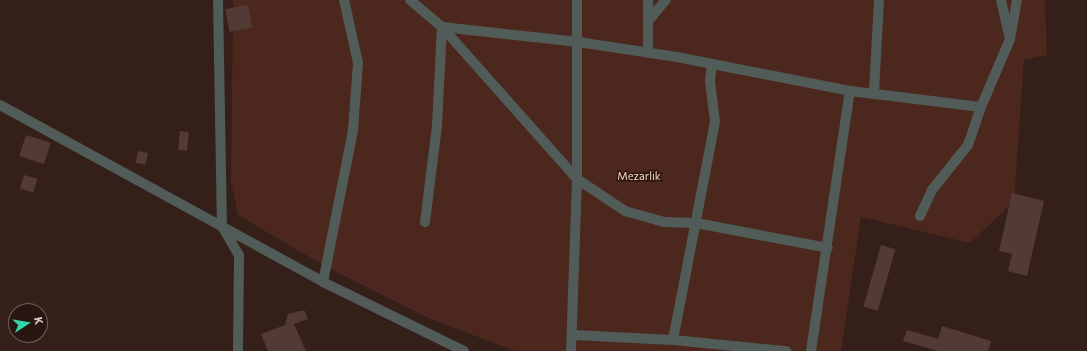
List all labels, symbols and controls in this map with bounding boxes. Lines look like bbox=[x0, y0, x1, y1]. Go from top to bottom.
park label: Mezarlık bbox=[617, 169, 661, 183]
north arrow bbox=[8, 303, 48, 343]
text: K bbox=[32, 315, 46, 326]

